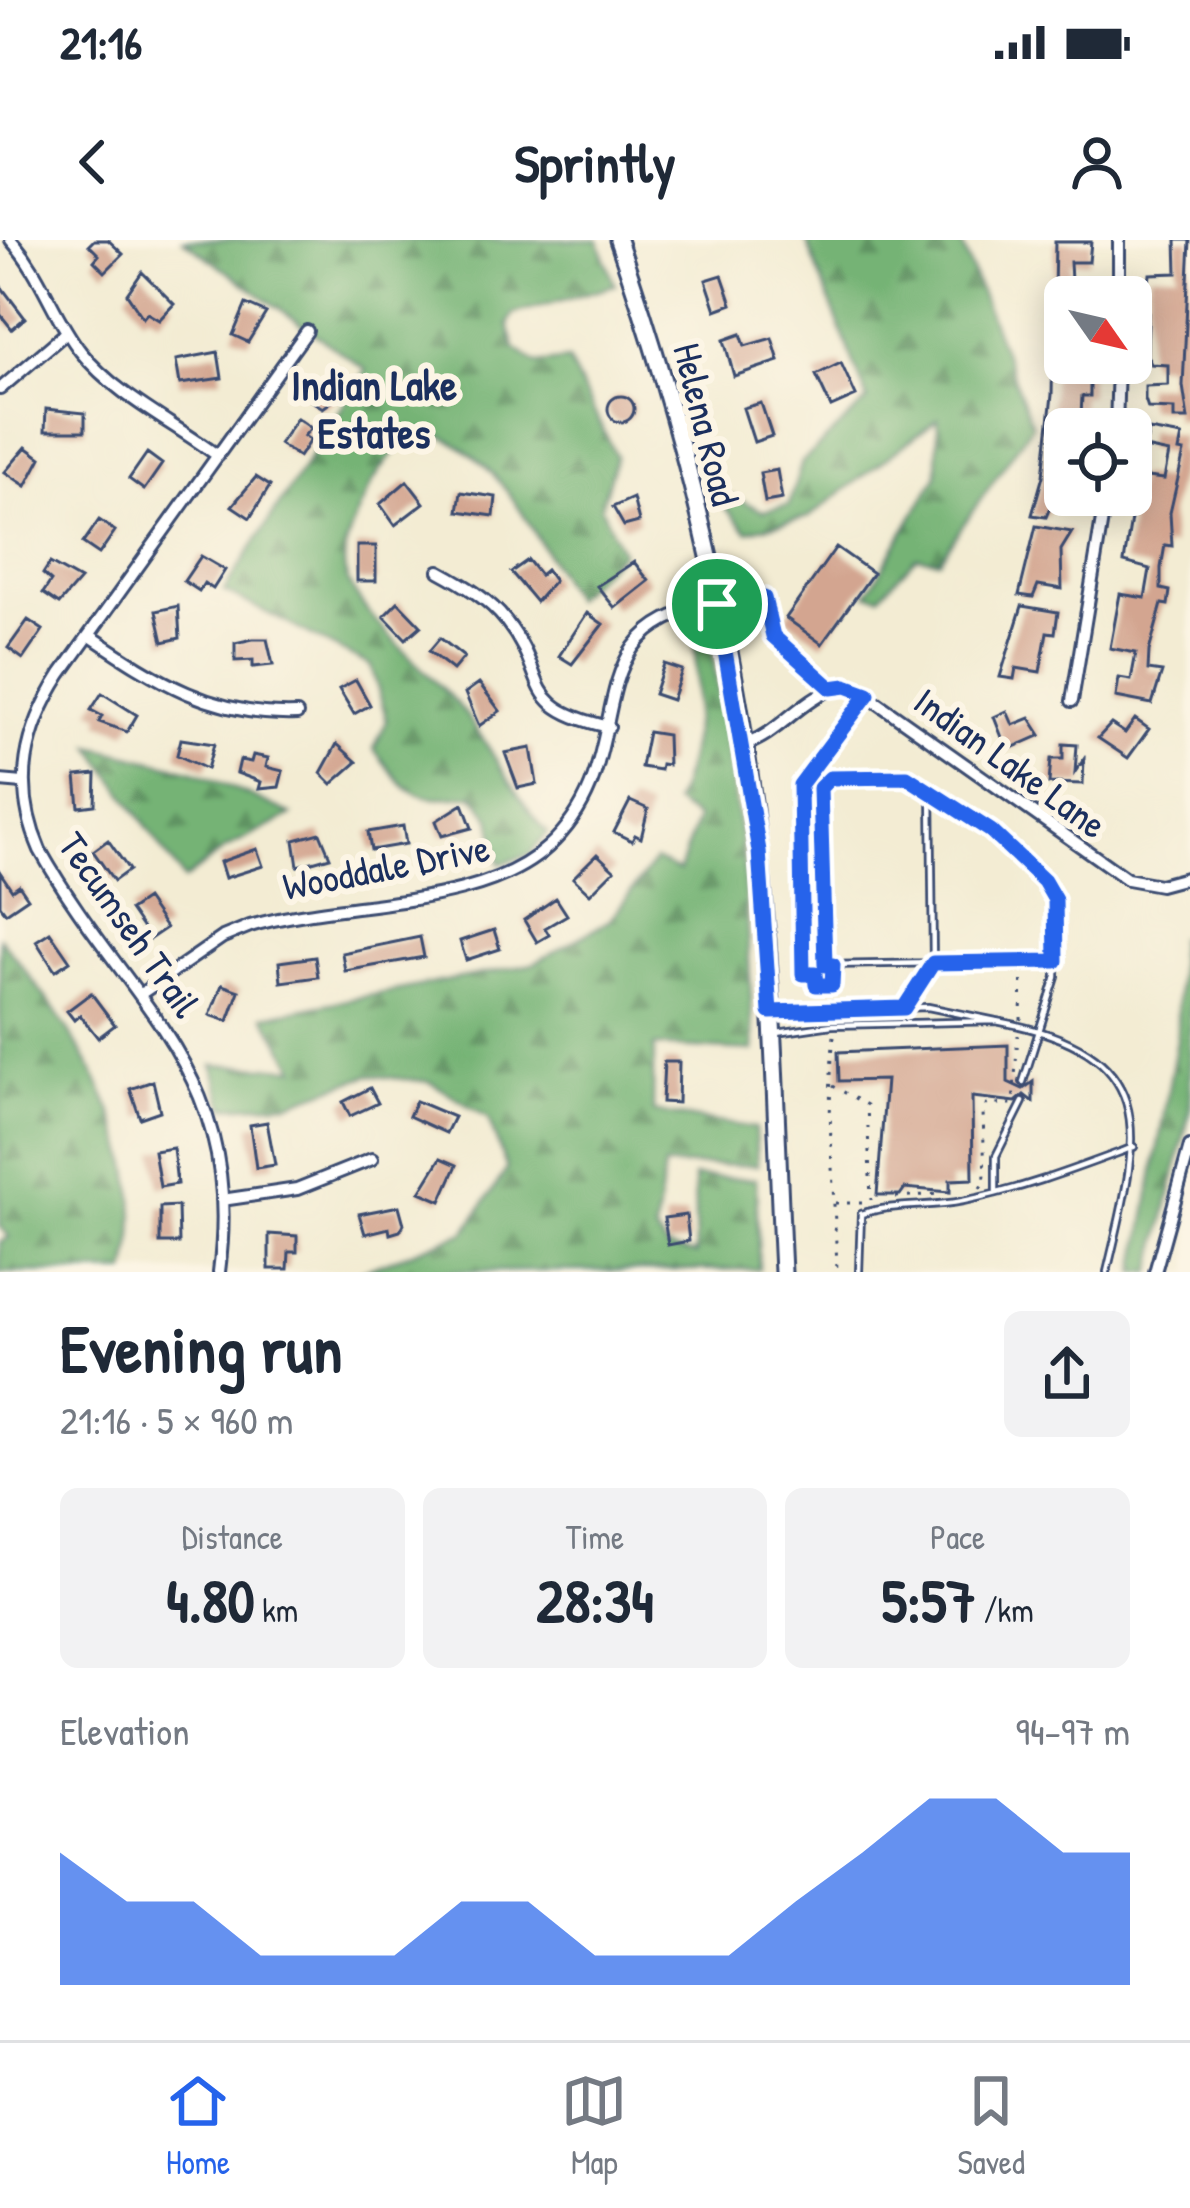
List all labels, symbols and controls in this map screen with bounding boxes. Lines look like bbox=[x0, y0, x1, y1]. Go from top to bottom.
text: 21:16 bbox=[60, 12, 142, 73]
text: Sprintly bbox=[515, 126, 675, 199]
icon: back bbox=[60, 129, 126, 195]
icon: person bbox=[1064, 129, 1130, 195]
north arrow bbox=[1044, 276, 1152, 384]
map controls bbox=[1044, 276, 1152, 516]
street label: Helena Road bbox=[661, 337, 753, 511]
district label: Indian Lake Estates bbox=[291, 356, 457, 461]
button: locate bbox=[1044, 408, 1152, 516]
pin bbox=[666, 553, 768, 655]
icon: arrive bbox=[684, 571, 750, 637]
street label: Indian Lake Lane bbox=[904, 674, 1118, 850]
street label: Wooddale Drive bbox=[278, 820, 494, 912]
street label: Tecumseh Trail bbox=[47, 821, 214, 1028]
text: Evening run bbox=[60, 1303, 342, 1393]
button: share bbox=[1004, 1311, 1130, 1437]
text: 21:16 · 5 × 960 m bbox=[60, 1393, 293, 1446]
text: Distance bbox=[182, 1515, 283, 1559]
text: Time bbox=[566, 1515, 624, 1559]
text: Pace bbox=[930, 1515, 985, 1559]
text: 4.80 bbox=[166, 1559, 255, 1641]
text: 28:34 bbox=[536, 1559, 654, 1641]
text: 5:57 bbox=[882, 1559, 976, 1641]
text: km bbox=[255, 1588, 298, 1632]
text: /km bbox=[976, 1588, 1034, 1632]
text: Elevation bbox=[60, 1704, 190, 1757]
text: 94–97 m bbox=[1016, 1704, 1130, 1757]
tab: Home bbox=[165, 2068, 231, 2184]
tab: Map bbox=[561, 2068, 627, 2184]
tab: Saved bbox=[958, 2068, 1025, 2184]

